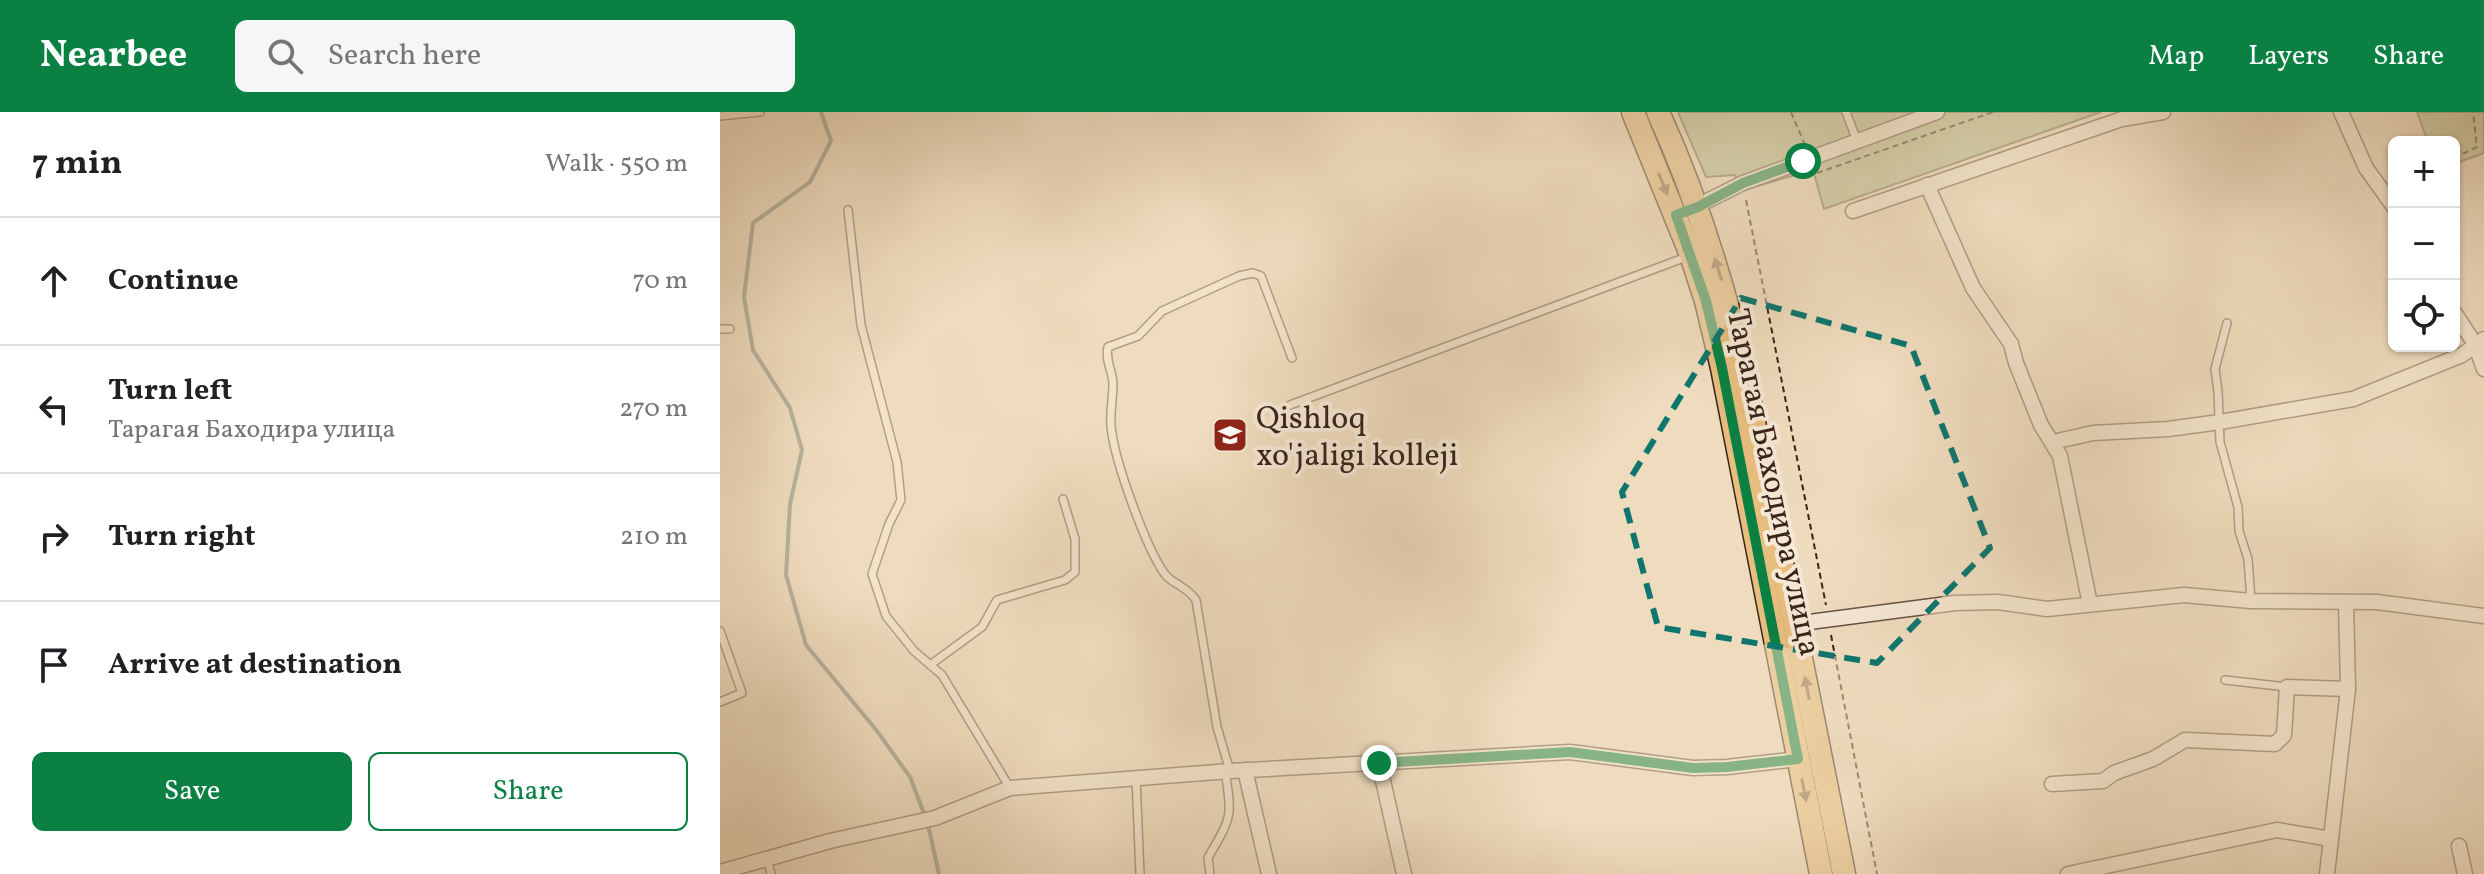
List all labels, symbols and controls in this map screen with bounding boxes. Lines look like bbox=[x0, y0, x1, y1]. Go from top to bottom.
search box bbox=[235, 20, 795, 92]
text: Nearbee bbox=[40, 30, 187, 83]
icon: search bbox=[263, 34, 307, 78]
text: Search here bbox=[327, 35, 481, 77]
text: Map bbox=[2148, 37, 2204, 76]
text: Layers bbox=[2248, 37, 2329, 76]
text: Share bbox=[2373, 37, 2444, 76]
map controls bbox=[2388, 136, 2460, 352]
button: + bbox=[2388, 136, 2460, 208]
text: 7 min bbox=[32, 141, 122, 188]
route start bbox=[1785, 143, 1821, 179]
text: Walk · 550 m bbox=[545, 146, 688, 182]
one-way arrow bbox=[1656, 172, 1669, 196]
button: − bbox=[2388, 208, 2460, 280]
one-way arrow bbox=[1711, 257, 1724, 281]
icon: ahead bbox=[32, 259, 76, 303]
text: Continue bbox=[108, 260, 239, 302]
text: 70 m bbox=[633, 263, 688, 299]
button: locate bbox=[2388, 280, 2460, 352]
street label: Тарагая Баходира улица bbox=[1714, 305, 1830, 660]
text: Turn left bbox=[108, 370, 232, 412]
icon: left bbox=[32, 387, 76, 431]
text: 270 m bbox=[619, 391, 688, 427]
place label: Qishloq xo'jaligi kolleji bbox=[1256, 398, 1458, 479]
text: Тарагая Баходира улица bbox=[108, 412, 395, 448]
school or university icon: Qishloq xo'jaligi kolleji bbox=[1211, 416, 1249, 454]
icon: right bbox=[32, 515, 76, 559]
text: Turn right bbox=[108, 516, 256, 558]
text: 210 m bbox=[620, 519, 688, 555]
icon: arrive bbox=[32, 643, 76, 687]
text: Arrive at destination bbox=[108, 644, 402, 686]
one-way arrow bbox=[1800, 675, 1812, 700]
route end bbox=[1361, 745, 1397, 781]
button: Save bbox=[32, 752, 352, 831]
button: Share bbox=[368, 752, 688, 831]
one-way arrow bbox=[1799, 778, 1811, 803]

